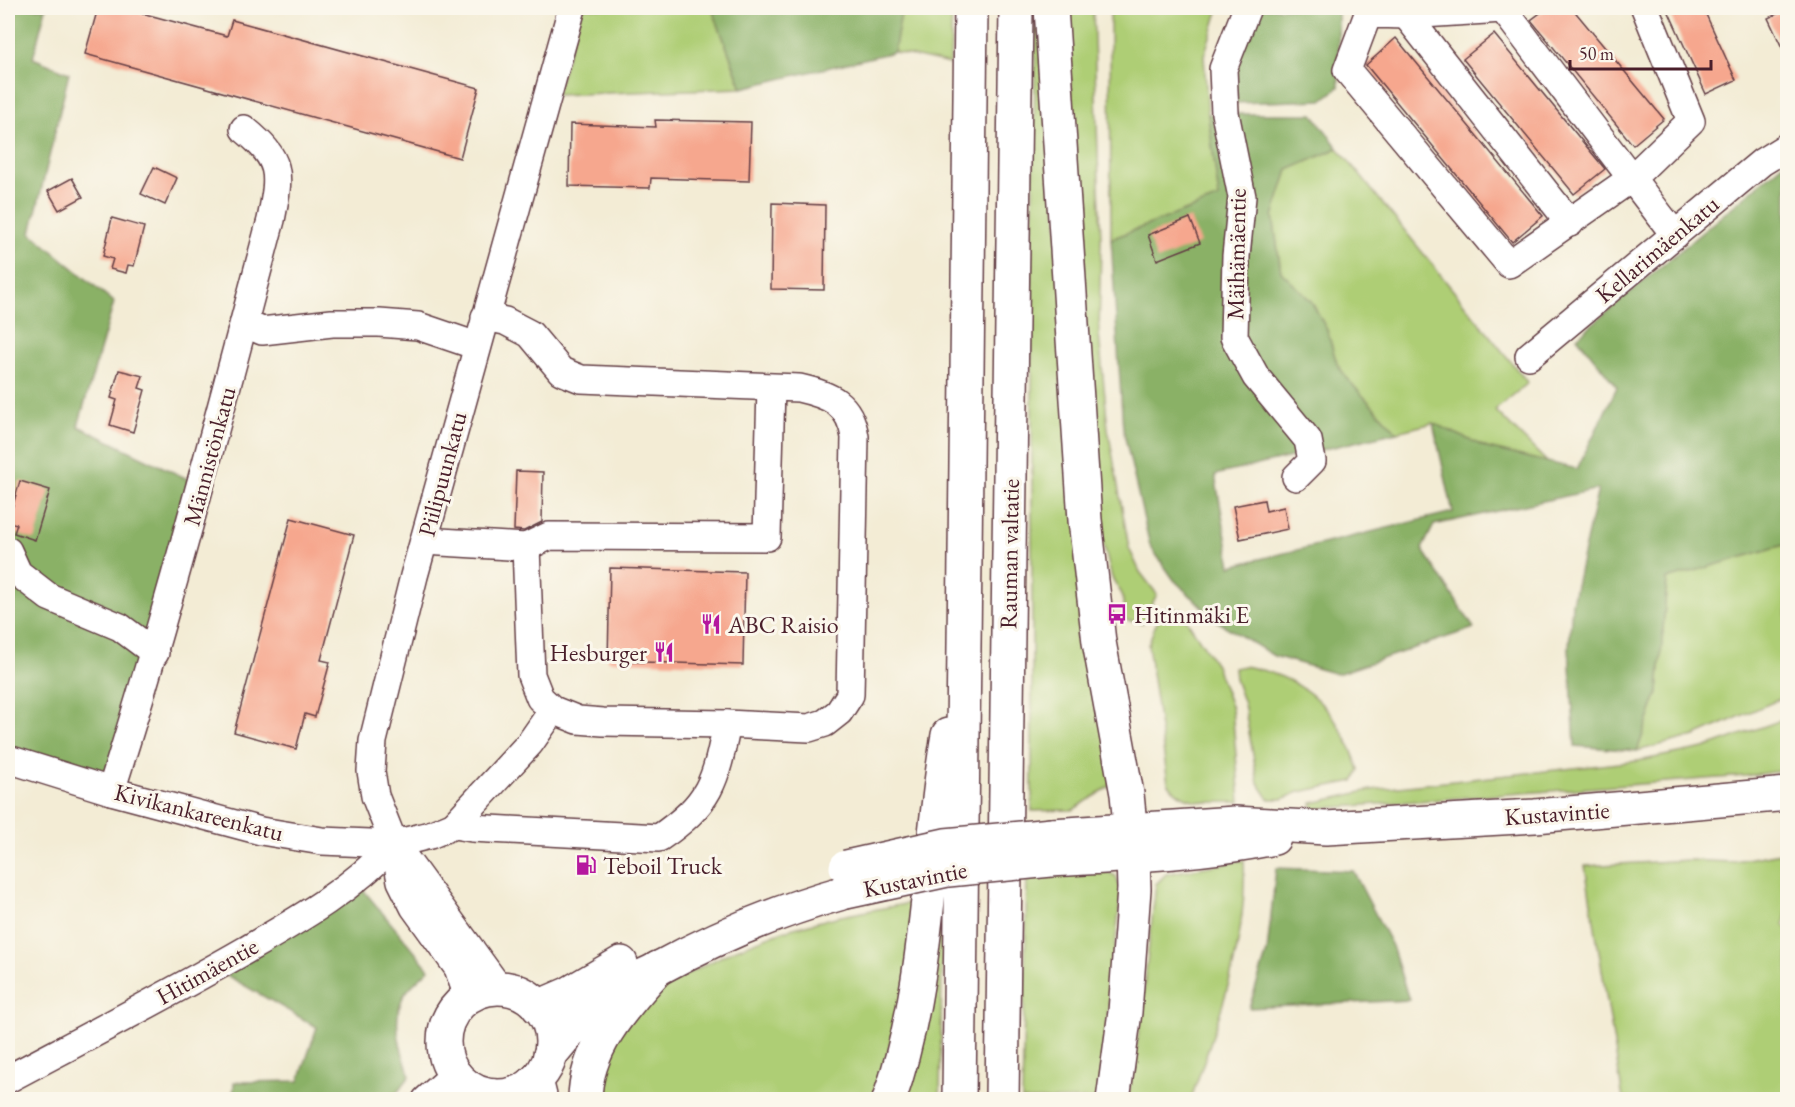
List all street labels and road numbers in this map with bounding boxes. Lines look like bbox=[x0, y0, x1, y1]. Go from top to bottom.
street label: Mäihämäentie bbox=[1219, 188, 1253, 320]
street label: Kellarimäenkatu bbox=[1589, 188, 1725, 310]
street label: Männistönkatu bbox=[176, 383, 243, 529]
street label: Piilipuunkatu bbox=[410, 408, 474, 540]
street label: Rauman valtatie bbox=[992, 479, 1026, 629]
street label: Kivikankareenkatu bbox=[111, 776, 287, 848]
street label: Kustavintie bbox=[1503, 794, 1611, 832]
street label: Kustavintie bbox=[860, 854, 970, 904]
street label: Hitimäentie bbox=[151, 930, 263, 1012]

